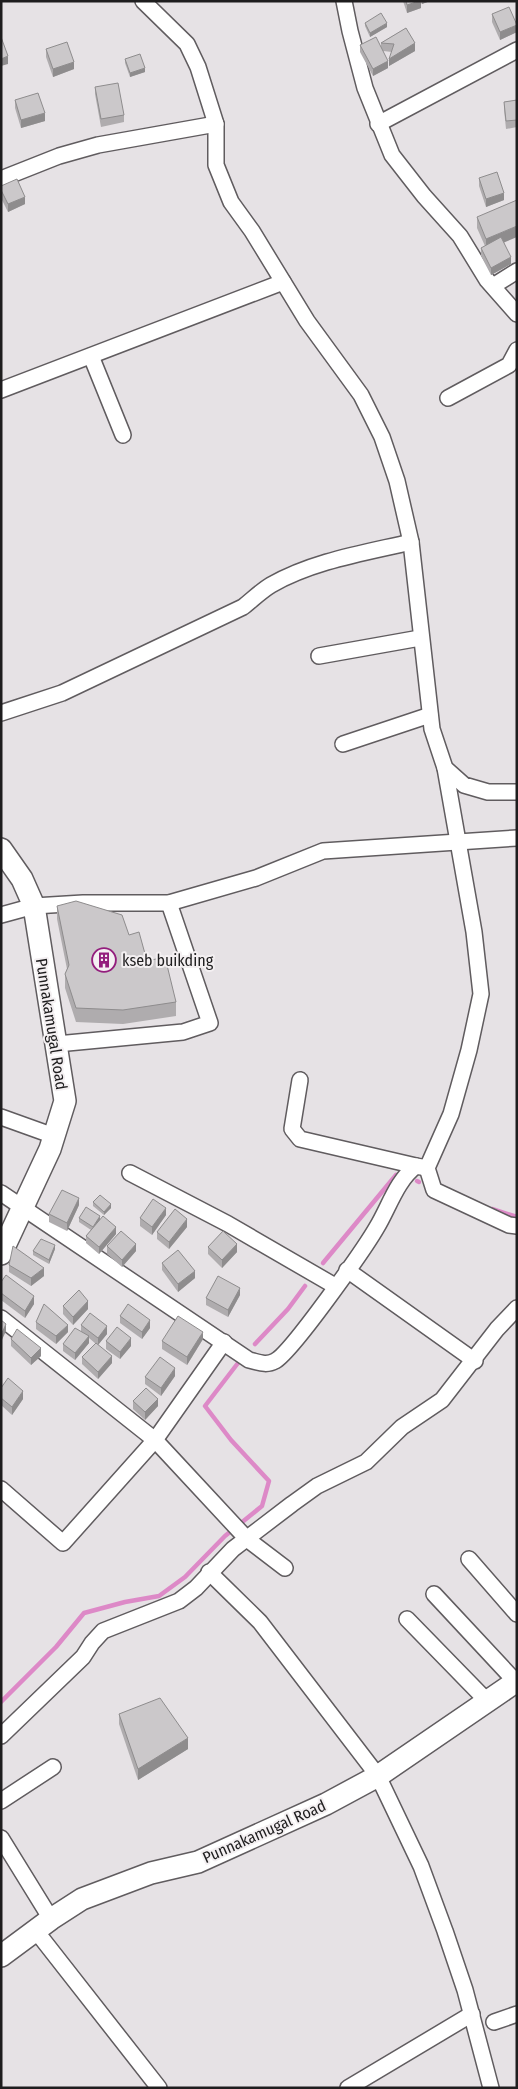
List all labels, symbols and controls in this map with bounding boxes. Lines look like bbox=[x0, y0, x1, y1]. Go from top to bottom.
building icon: kseb buikding bbox=[91, 947, 117, 973]
place label: kseb buikding bbox=[122, 951, 214, 970]
street label: Punnakamugal Road bbox=[32, 957, 71, 1091]
street label: Punnakamugal Road bbox=[200, 1796, 329, 1867]

